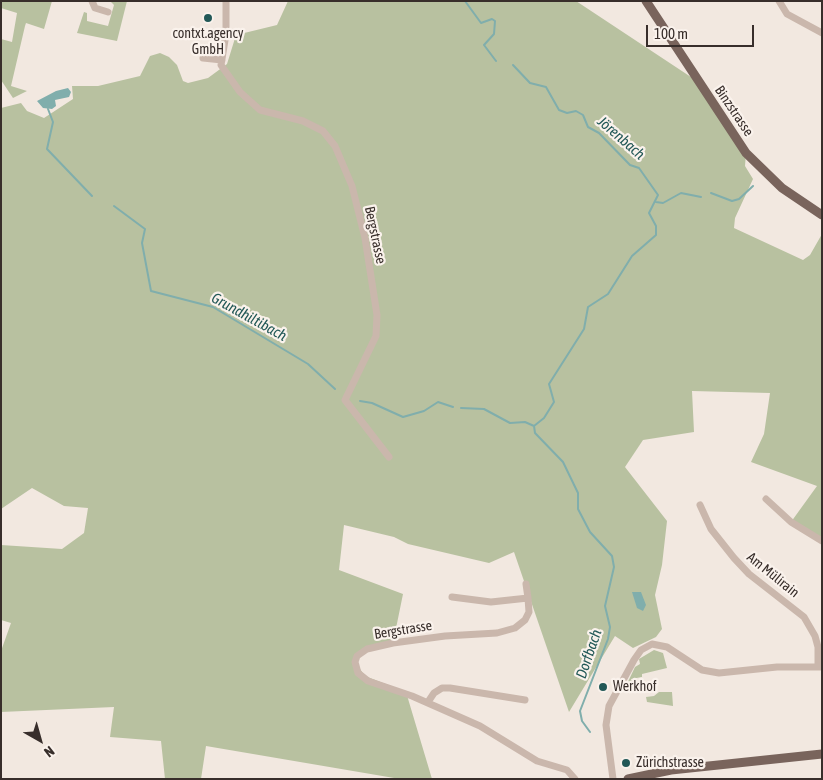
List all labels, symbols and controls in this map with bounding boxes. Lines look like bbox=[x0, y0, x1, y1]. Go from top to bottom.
marker: contxt.agency GmbH bbox=[202, 12, 214, 24]
scale bar bbox=[648, 15, 756, 47]
text: 100 m bbox=[654, 25, 688, 42]
place label: contxt.agency GmbH bbox=[172, 26, 244, 58]
street label: Binzstrasse bbox=[711, 83, 757, 139]
water label: Jörenbach bbox=[594, 113, 648, 163]
street label: Bergstrasse bbox=[361, 205, 389, 265]
water label: Grundhiltibach bbox=[208, 289, 290, 345]
street label: Am Mülirain bbox=[744, 549, 802, 601]
street label: Bergstrasse bbox=[373, 617, 433, 643]
water label: Dorfbach bbox=[572, 627, 606, 681]
place label: Werkhof bbox=[613, 679, 657, 695]
marker: Werkhof bbox=[597, 681, 609, 693]
north arrow bbox=[15, 715, 65, 765]
text: N bbox=[41, 743, 57, 761]
place label: Zürichstrasse bbox=[636, 755, 704, 771]
marker: Zürichstrasse bbox=[620, 757, 632, 769]

